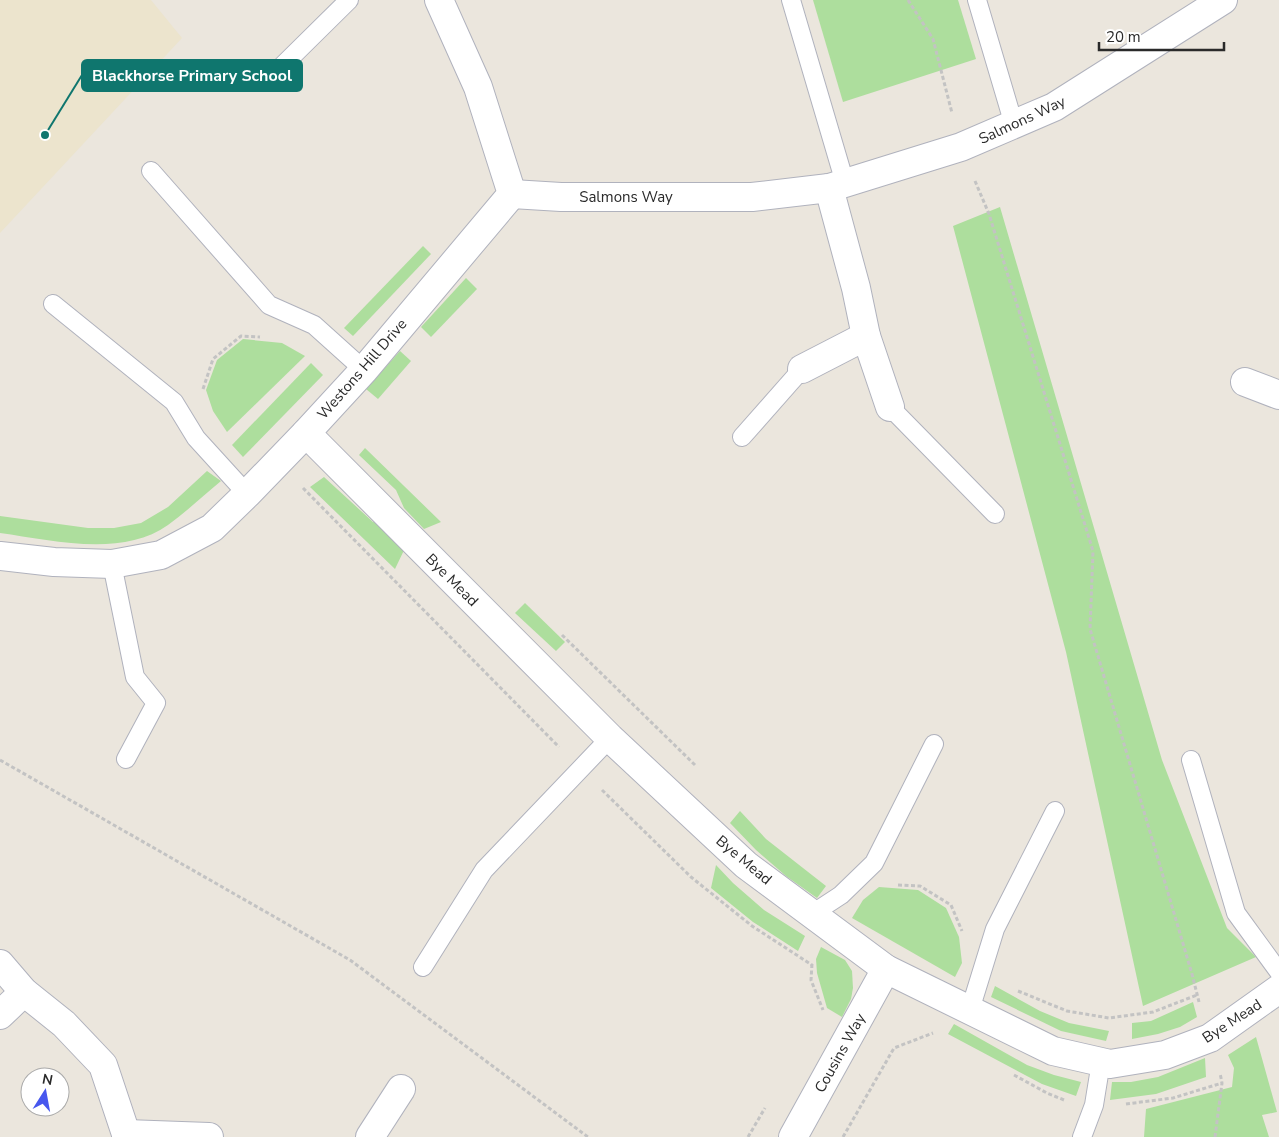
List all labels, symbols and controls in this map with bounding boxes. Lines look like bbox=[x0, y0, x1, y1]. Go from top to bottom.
scale bar bbox=[1099, 20, 1224, 52]
text: 20 m bbox=[1106, 27, 1141, 47]
callout: Blackhorse Primary School bbox=[82, 60, 302, 91]
text: Blackhorse Primary School bbox=[92, 65, 292, 87]
street label: Salmons Way bbox=[975, 91, 1069, 149]
street label: Salmons Way bbox=[579, 187, 673, 207]
street label: Westons Hill Drive bbox=[313, 314, 411, 424]
street label: Bye Mead bbox=[421, 549, 483, 611]
street label: Bye Mead bbox=[712, 831, 776, 889]
street label: Bye Mead bbox=[1198, 994, 1266, 1048]
street label: Cousins Way bbox=[810, 1009, 870, 1096]
north arrow bbox=[20, 1067, 70, 1117]
text: N bbox=[40, 1069, 54, 1090]

